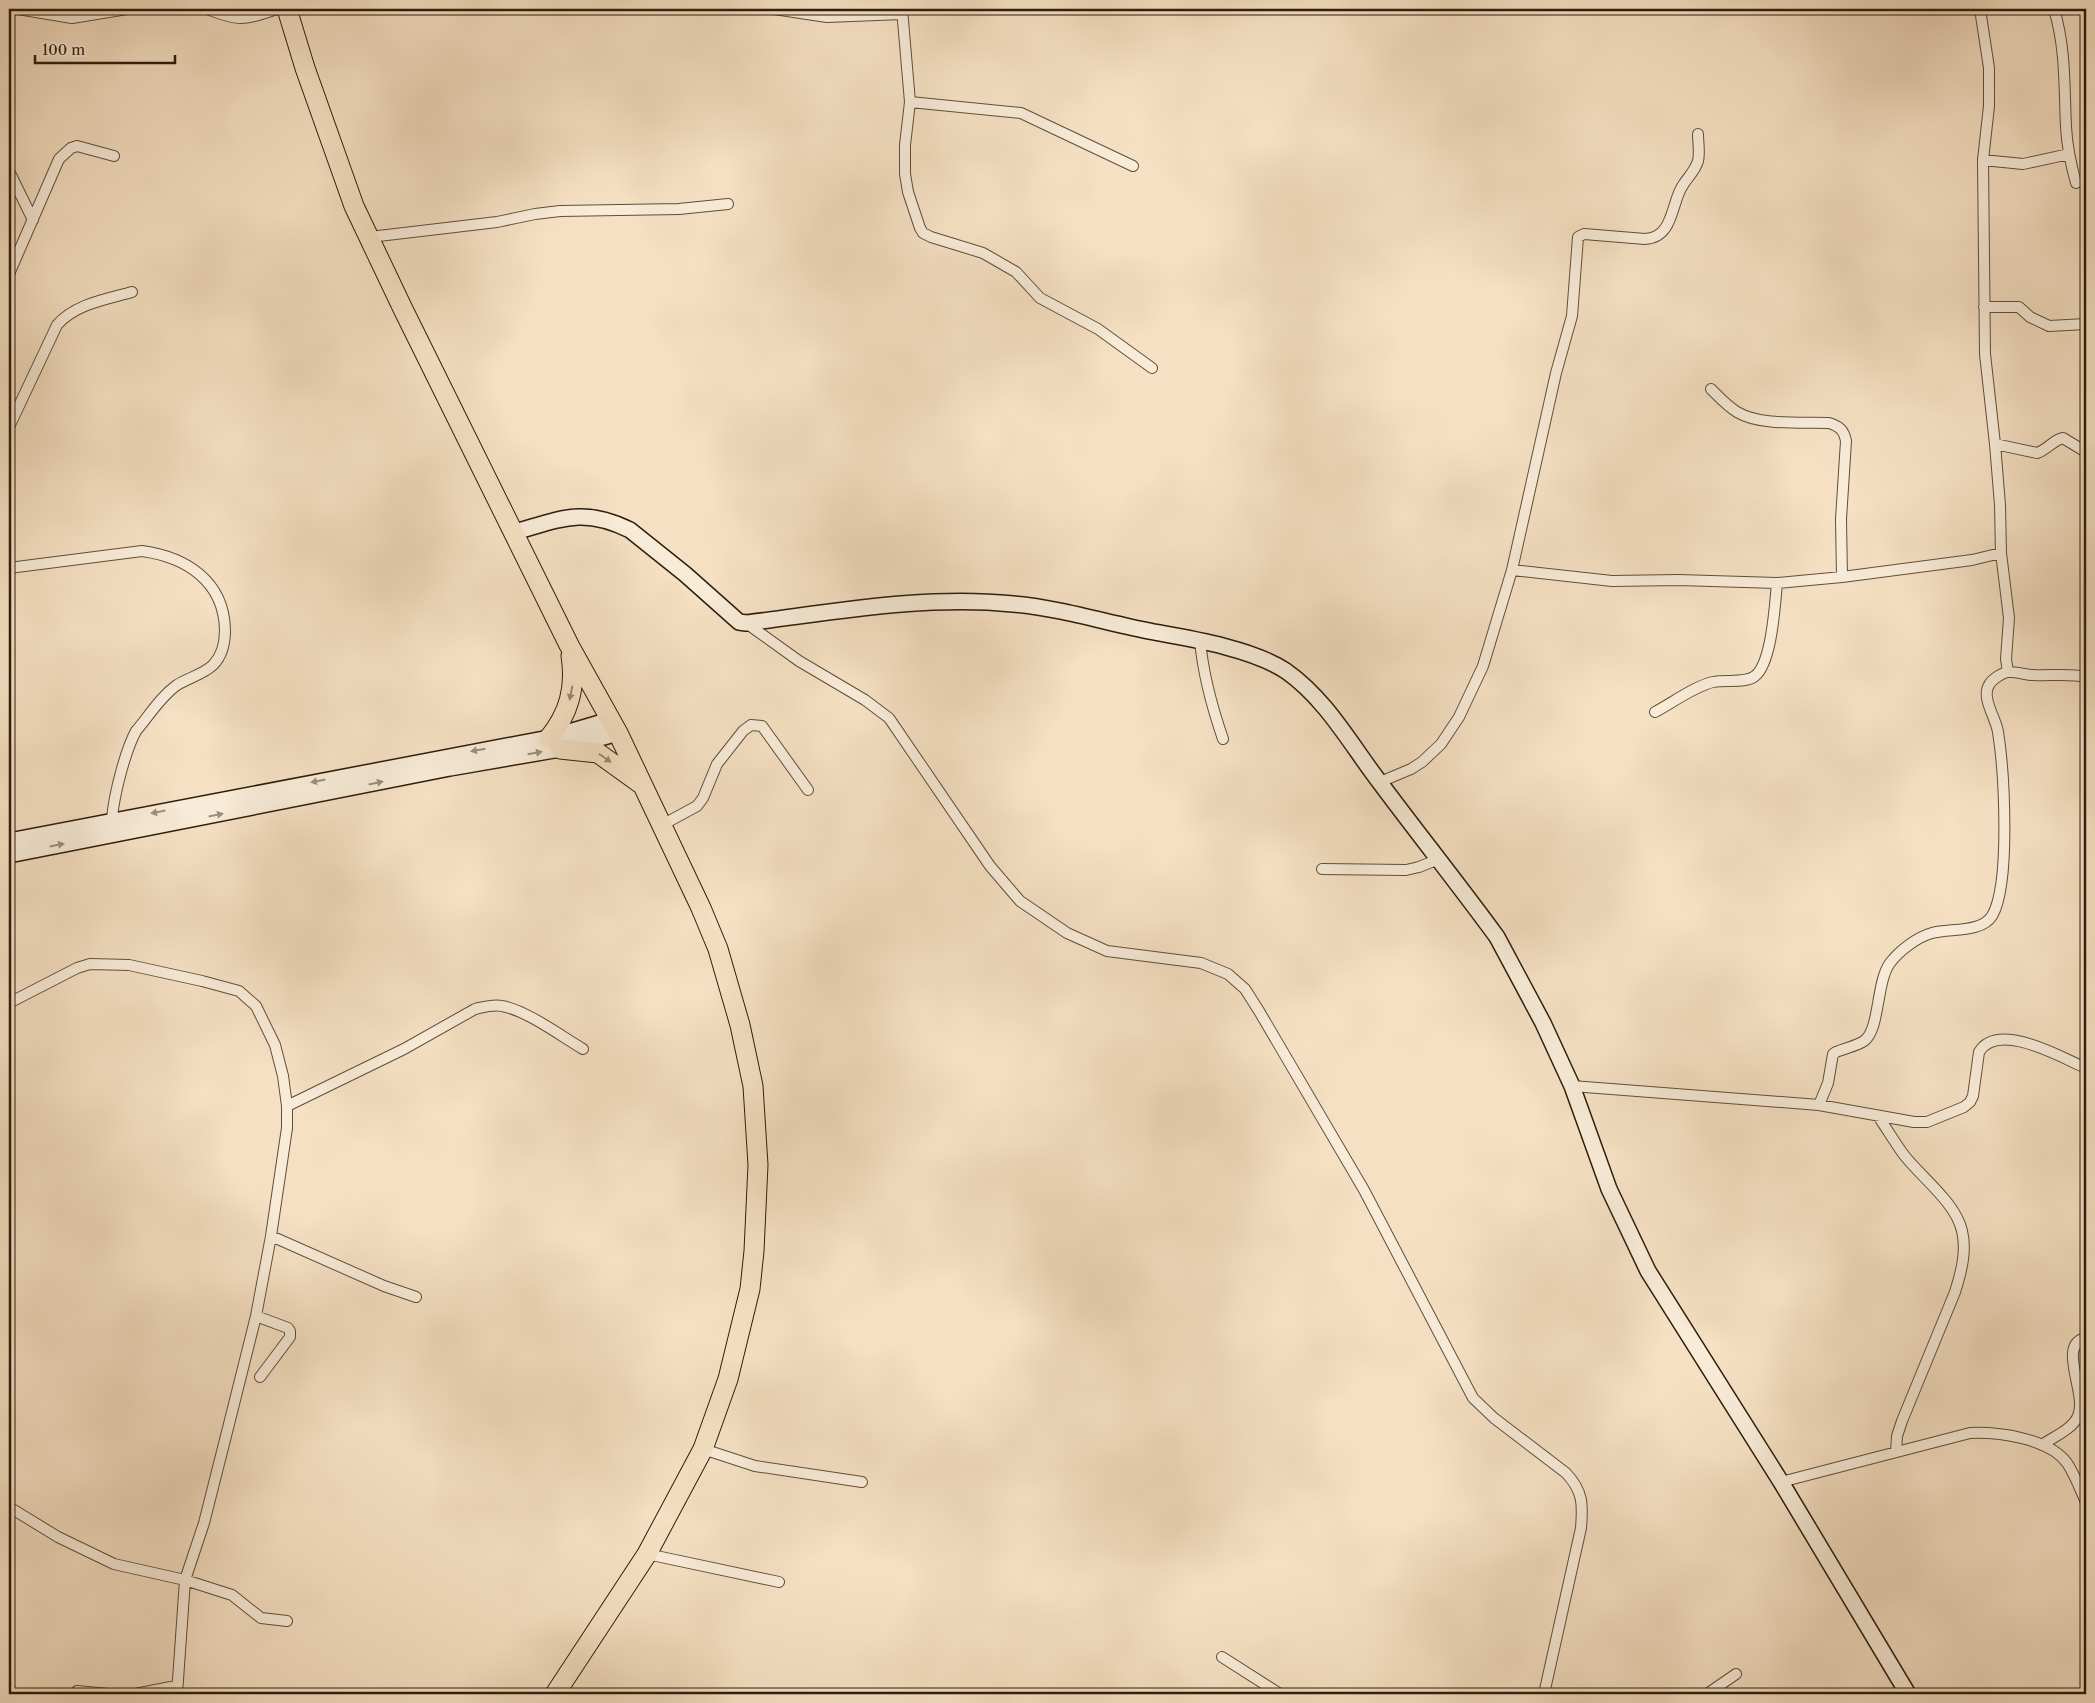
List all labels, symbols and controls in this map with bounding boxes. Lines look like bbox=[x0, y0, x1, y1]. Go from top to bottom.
scale bar bbox=[35, 32, 175, 64]
text: 100 m bbox=[42, 40, 85, 59]
one-way arrow bbox=[566, 686, 574, 702]
one-way arrow bbox=[469, 747, 485, 755]
one-way arrow bbox=[528, 749, 544, 757]
one-way arrow bbox=[598, 753, 611, 763]
one-way arrow bbox=[310, 777, 326, 785]
one-way arrow bbox=[368, 779, 384, 787]
one-way arrow bbox=[150, 808, 166, 816]
one-way arrow bbox=[209, 811, 225, 819]
one-way arrow bbox=[49, 841, 65, 849]

